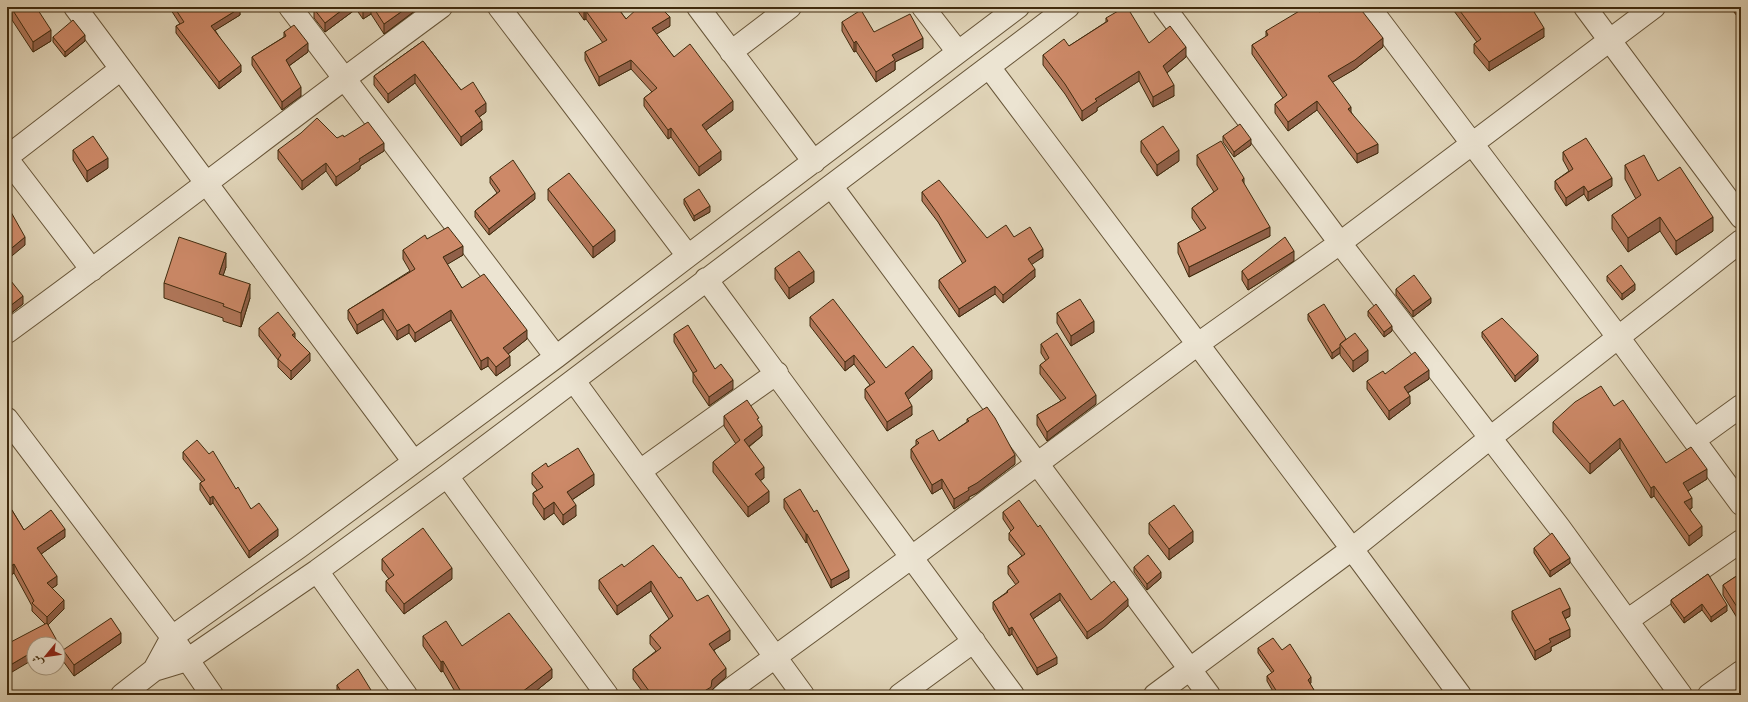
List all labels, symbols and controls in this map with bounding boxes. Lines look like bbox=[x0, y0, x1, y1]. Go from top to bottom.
north arrow bbox=[26, 636, 66, 676]
text: ش bbox=[29, 652, 48, 669]

